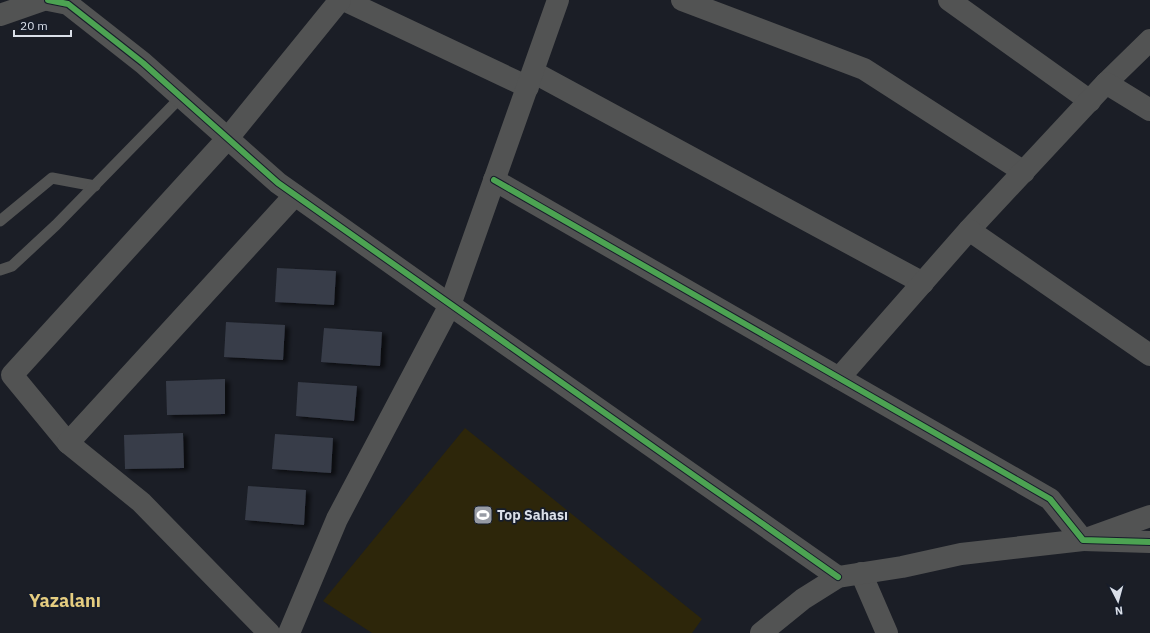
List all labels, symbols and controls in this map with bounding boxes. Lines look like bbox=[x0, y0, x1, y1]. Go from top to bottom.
scale bar bbox=[14, 12, 71, 38]
text: 20 m bbox=[20, 18, 48, 33]
sports icon: Top Sahası bbox=[472, 504, 494, 526]
place label: Top Sahası bbox=[497, 506, 568, 524]
north arrow bbox=[1098, 581, 1138, 621]
district label: Yazalanı bbox=[29, 589, 101, 612]
text: N bbox=[1114, 604, 1124, 618]

